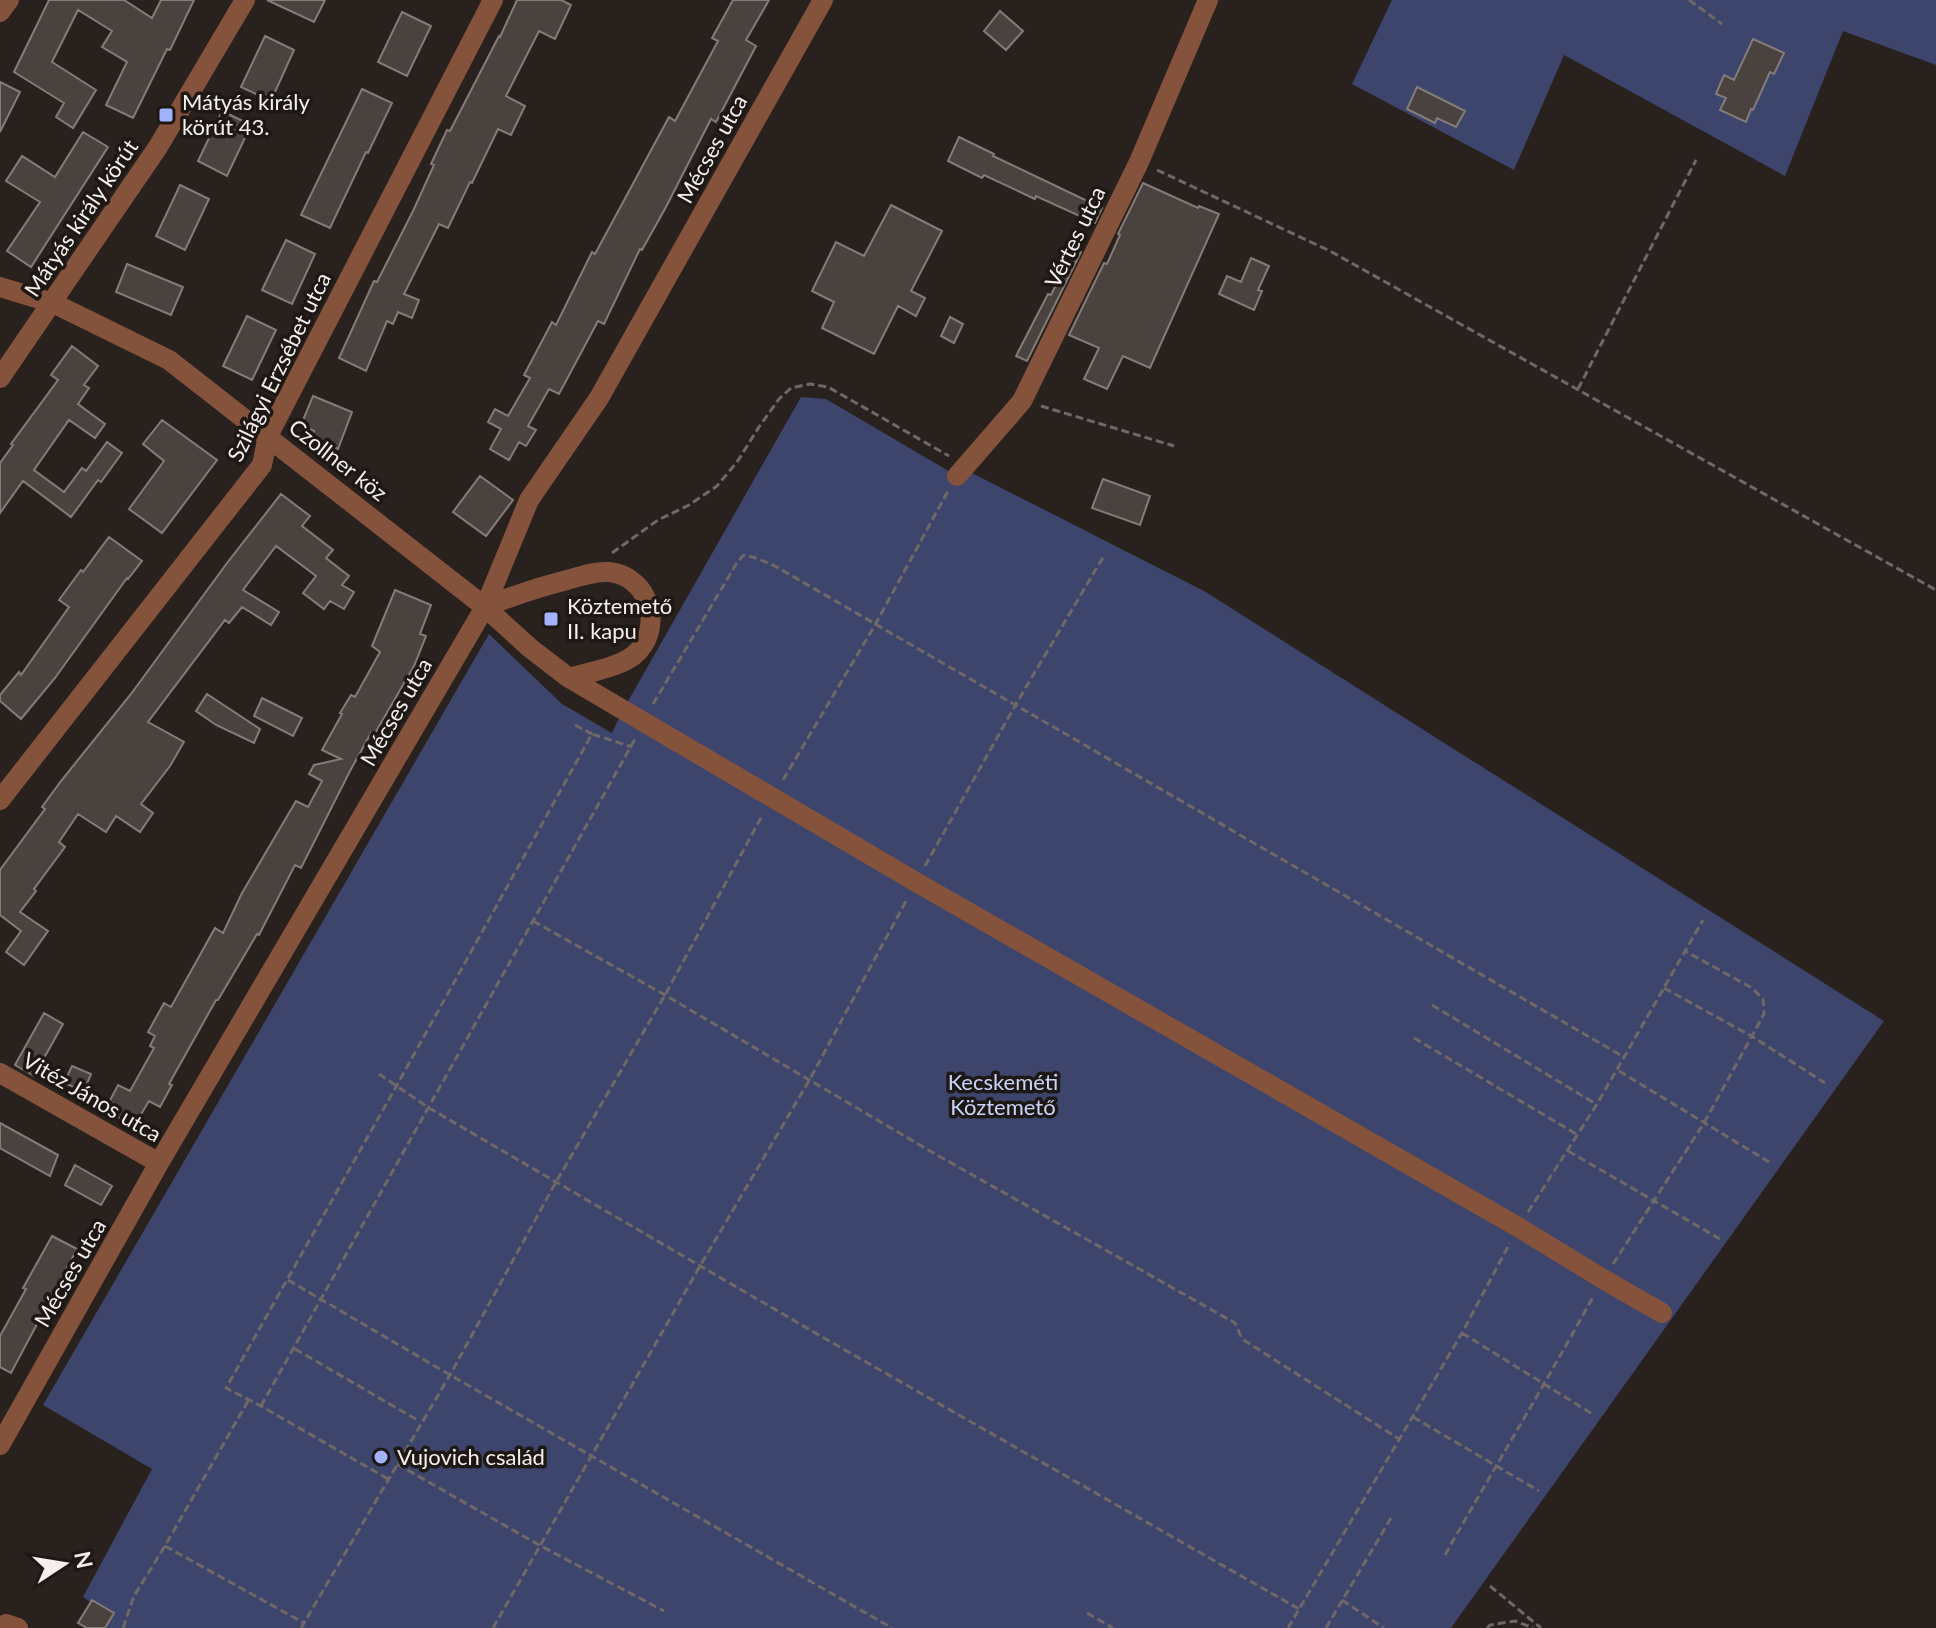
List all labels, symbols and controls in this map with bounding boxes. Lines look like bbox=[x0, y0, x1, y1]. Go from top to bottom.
place label: Mátyás király körút 43. bbox=[182, 88, 310, 140]
street label: Mécses utca bbox=[671, 90, 752, 208]
marker: Mátyás király körút 43. bbox=[157, 106, 175, 124]
street label: Mátyás király körút bbox=[18, 134, 143, 302]
street label: Vértes utca bbox=[1039, 182, 1111, 292]
street label: Szilágyi Erzsébet utca bbox=[221, 268, 336, 466]
street label: Czollner köz bbox=[284, 413, 393, 506]
place label: Köztemető II. kapu bbox=[567, 592, 672, 644]
marker: Köztemető II. kapu bbox=[542, 610, 560, 628]
street label: Mécses utca bbox=[354, 653, 437, 770]
street label: Vitéz János utca bbox=[18, 1046, 166, 1147]
park label: Kecskeméti Köztemető bbox=[948, 1068, 1058, 1120]
street label: Mécses utca bbox=[28, 1214, 111, 1331]
place label: Vujovich család bbox=[397, 1443, 545, 1470]
marker: Vujovich család bbox=[372, 1448, 390, 1466]
north arrow bbox=[24, 1524, 104, 1604]
text: N bbox=[69, 1549, 99, 1571]

